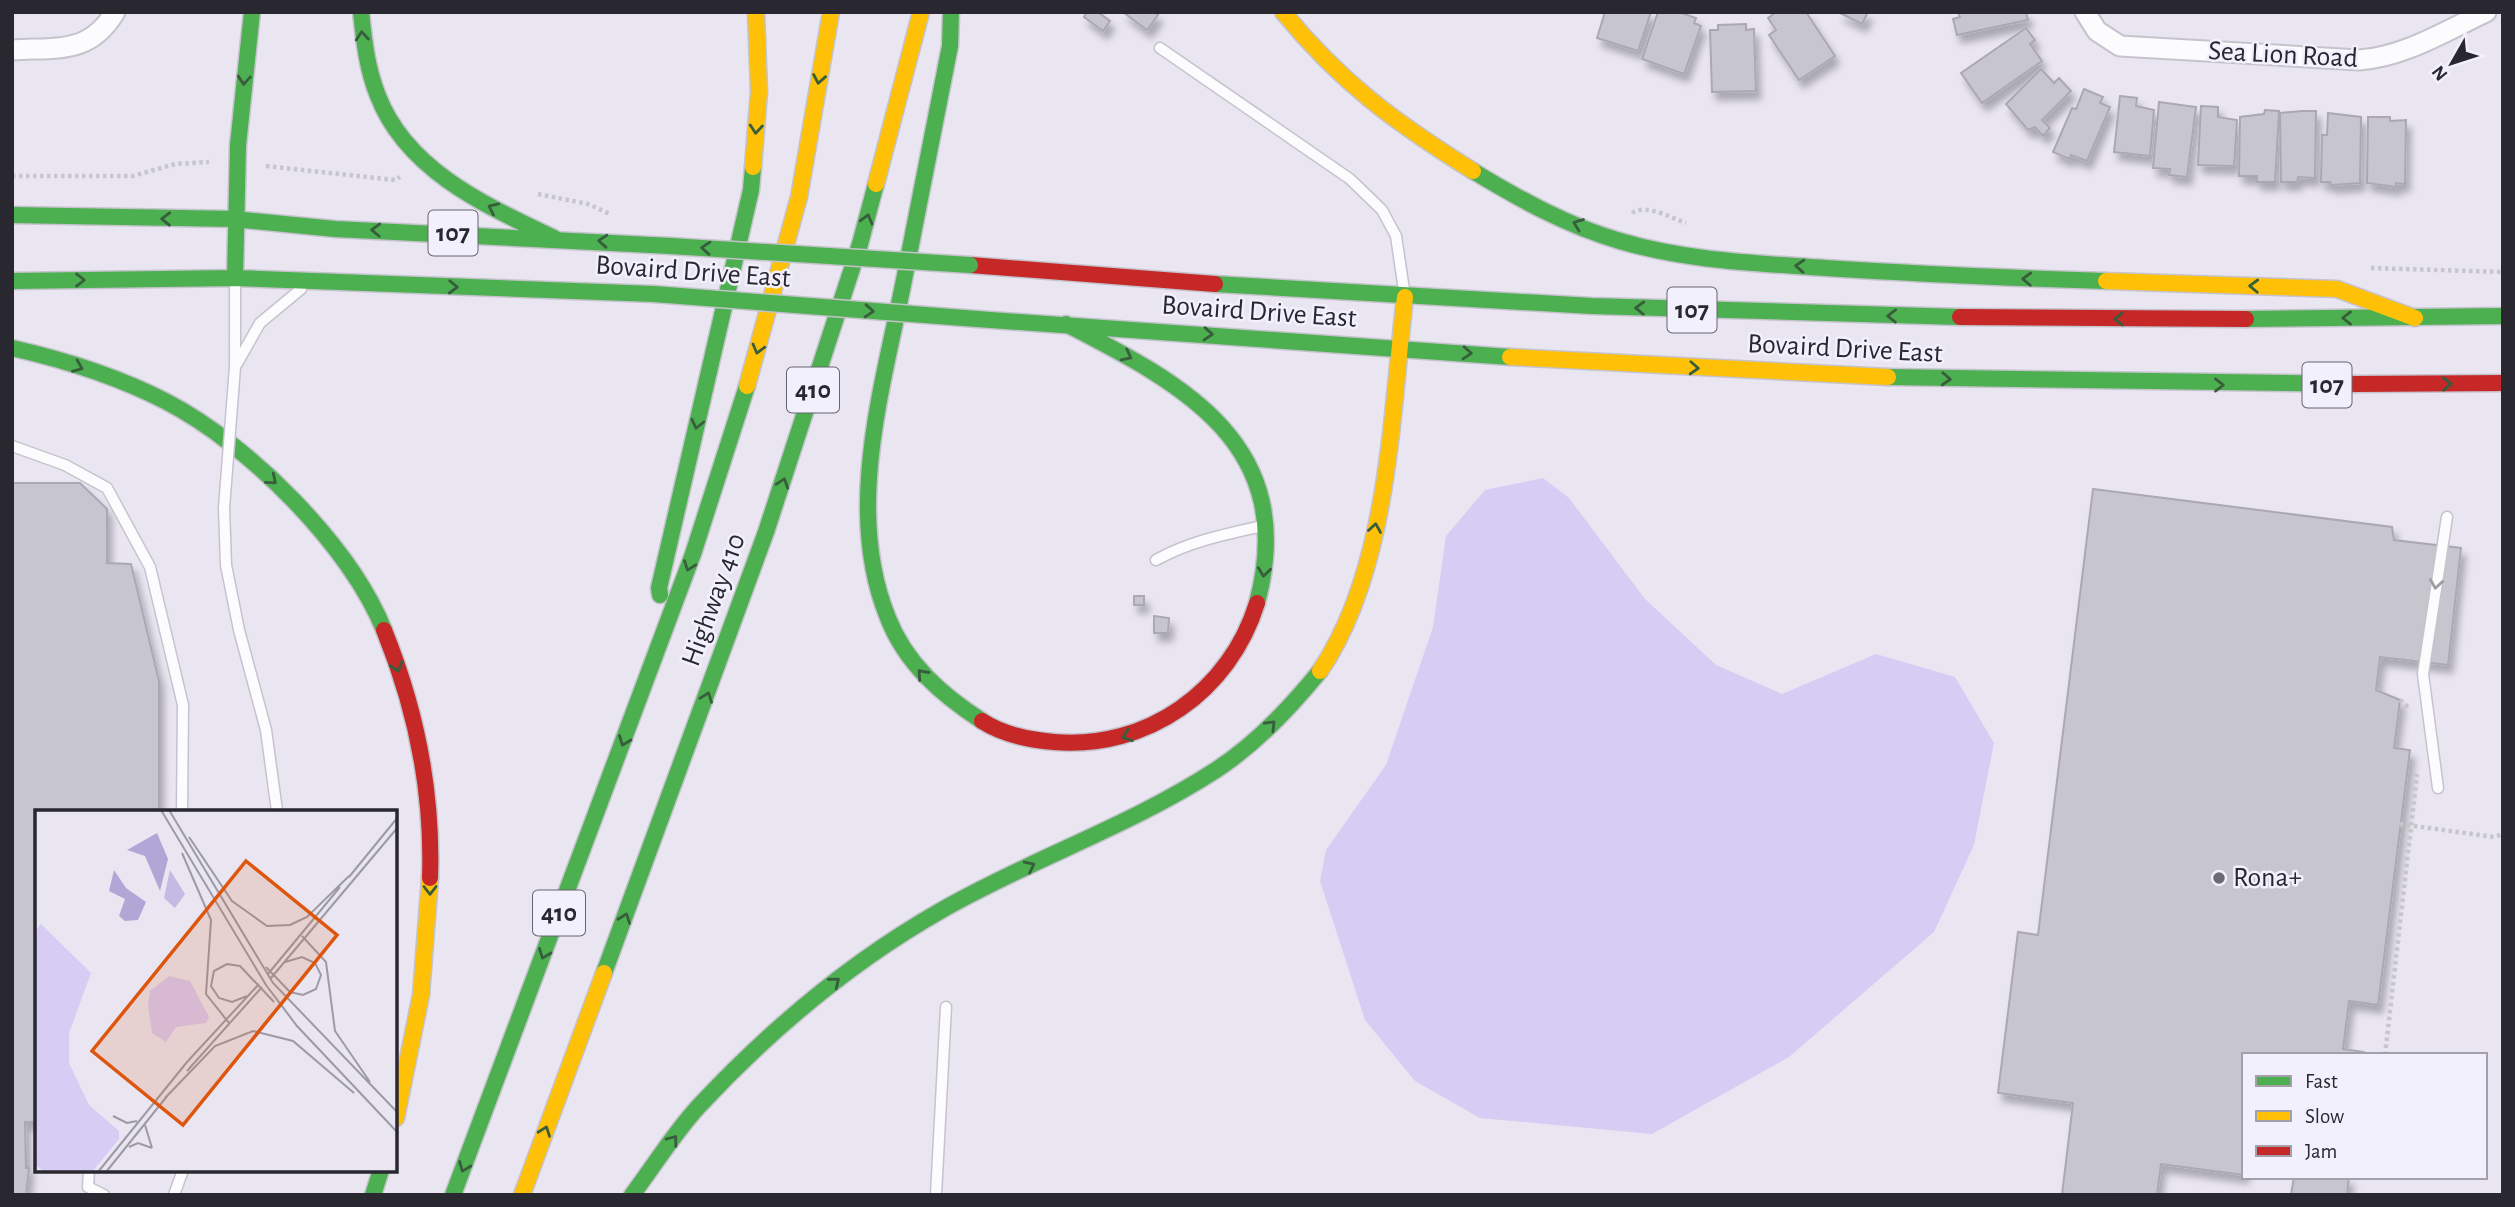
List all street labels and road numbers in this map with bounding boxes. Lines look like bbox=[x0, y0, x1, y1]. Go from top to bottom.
street label: Sea Lion Road bbox=[2207, 37, 2359, 73]
road number: 107 bbox=[428, 210, 477, 256]
street label: Bovaird Drive East bbox=[595, 251, 791, 293]
road number: 107 bbox=[1668, 288, 1716, 332]
street label: Bovaird Drive East bbox=[1161, 291, 1357, 333]
street label: Bovaird Drive East bbox=[1747, 330, 1943, 368]
road number: 107 bbox=[2302, 362, 2352, 408]
road number: 410 bbox=[787, 368, 839, 412]
street label: Highway 410 bbox=[677, 530, 751, 670]
road number: 410 bbox=[533, 890, 585, 936]

